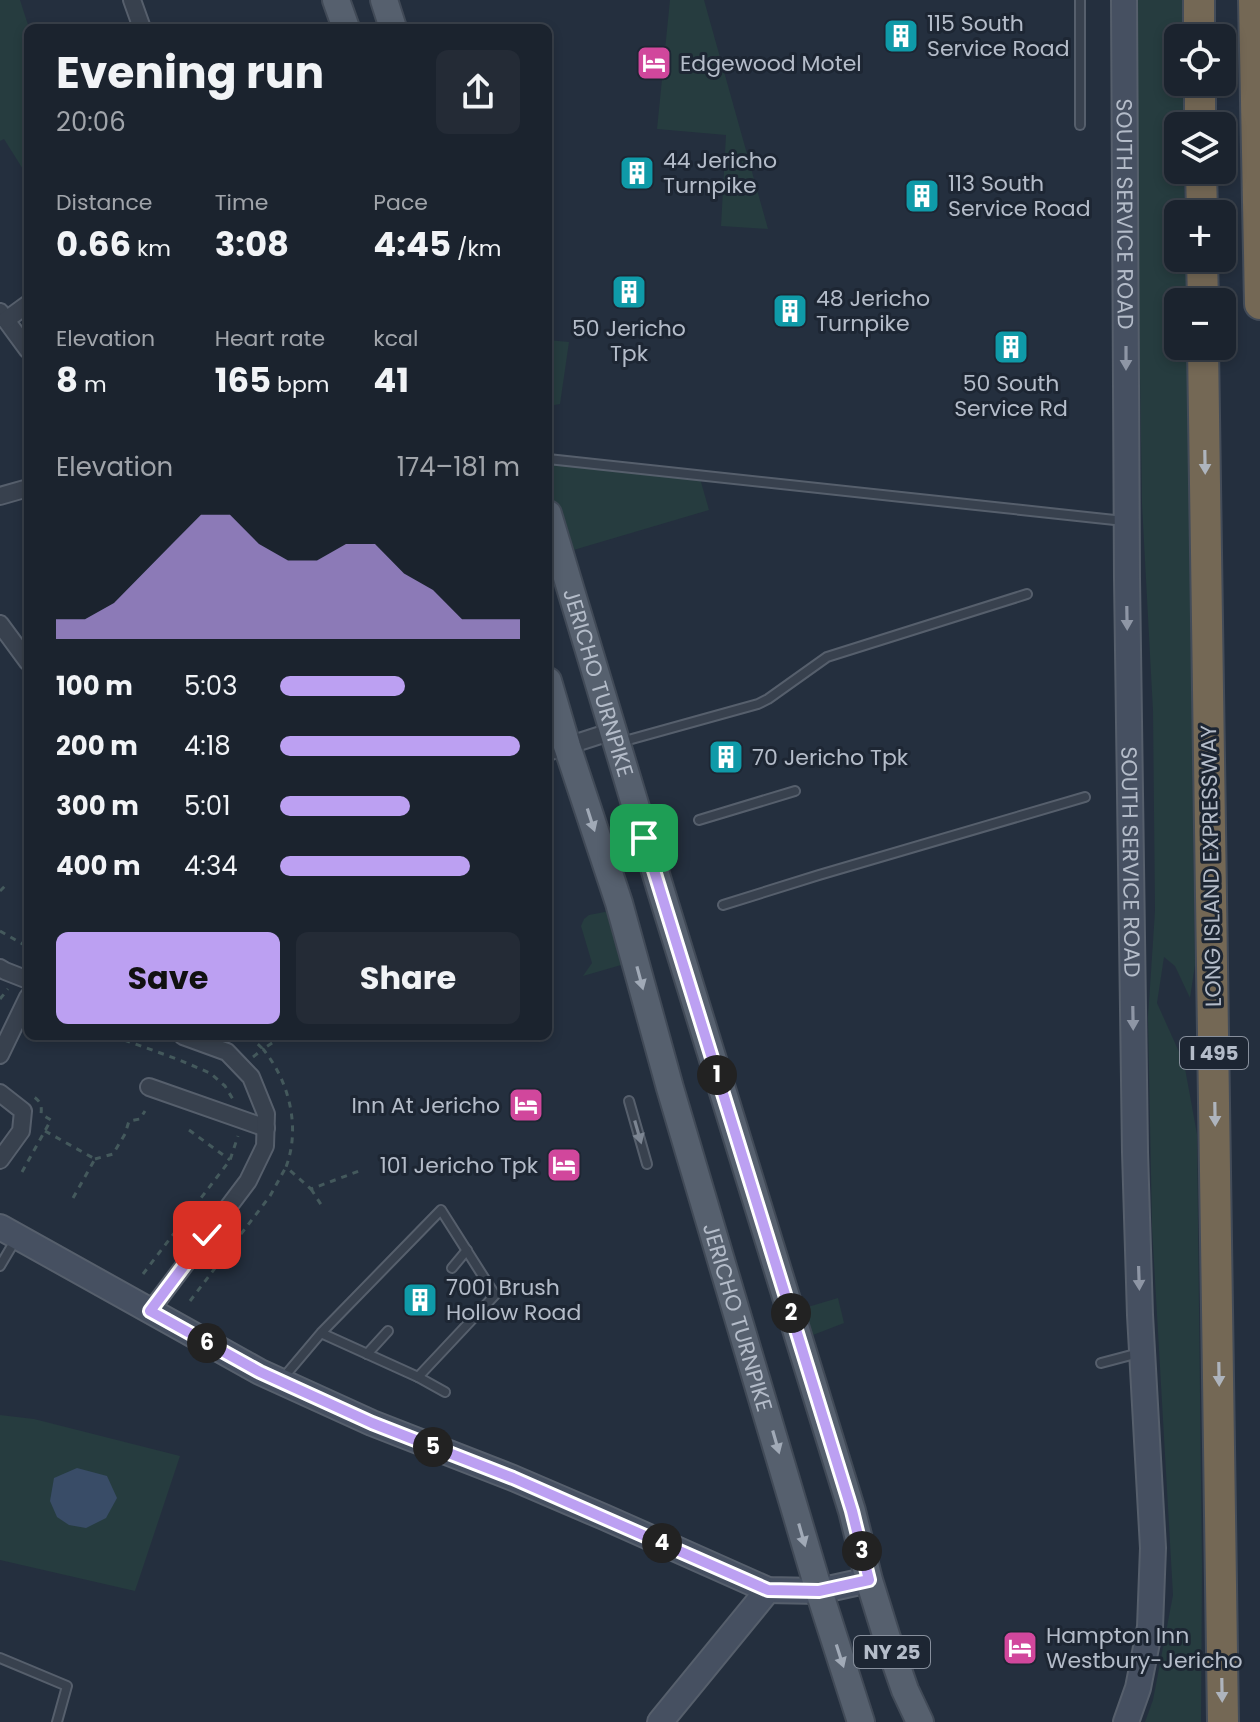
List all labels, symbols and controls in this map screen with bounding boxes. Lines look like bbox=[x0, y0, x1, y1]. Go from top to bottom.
place label: 115 South Service Road bbox=[927, 8, 1070, 64]
building icon: 115 South Service Road bbox=[882, 17, 920, 55]
map controls bbox=[1164, 24, 1236, 360]
button: locate bbox=[1164, 24, 1236, 96]
text: Evening run bbox=[56, 42, 324, 103]
hotel icon: Edgewood Motel bbox=[635, 44, 673, 82]
place label: Edgewood Motel bbox=[680, 48, 862, 79]
button: share bbox=[436, 50, 520, 134]
street label: SOUTH SERVICE ROAD bbox=[1109, 98, 1141, 330]
text: 20:06 bbox=[56, 104, 126, 140]
button: layers bbox=[1164, 112, 1236, 184]
place label: 44 Jericho Turnpike bbox=[663, 145, 777, 201]
building icon: 44 Jericho Turnpike bbox=[618, 154, 656, 192]
place label: 113 South Service Road bbox=[948, 168, 1091, 224]
building icon: 113 South Service Road bbox=[903, 177, 941, 215]
text: Distance bbox=[56, 187, 152, 218]
text: Time bbox=[215, 187, 268, 218]
text: Pace bbox=[373, 187, 428, 218]
button: + bbox=[1164, 200, 1236, 272]
text: 0.66 bbox=[56, 220, 131, 268]
text: 3:08 bbox=[215, 220, 289, 268]
text: 4:45 bbox=[373, 220, 451, 268]
text: km bbox=[131, 233, 171, 264]
text: /km bbox=[451, 233, 501, 264]
building icon: 50 Jericho Tpk bbox=[610, 273, 648, 311]
place label: 48 Jericho Turnpike bbox=[816, 283, 930, 339]
button: − bbox=[1164, 288, 1236, 360]
building icon: 48 Jericho Turnpike bbox=[771, 292, 809, 330]
place label: 50 Jericho Tpk bbox=[572, 313, 686, 369]
text: Elevation bbox=[56, 323, 155, 354]
text: Heart rate bbox=[215, 323, 325, 354]
text: kcal bbox=[373, 323, 418, 354]
building icon: 50 South Service Rd bbox=[992, 328, 1030, 366]
one-way arrow bbox=[1120, 346, 1132, 371]
text: 8 bbox=[56, 356, 78, 404]
text: 165 bbox=[215, 356, 271, 404]
text: 41 bbox=[373, 356, 409, 404]
place label: 50 South Service Rd bbox=[954, 368, 1068, 424]
text: m bbox=[78, 369, 107, 400]
text: bpm bbox=[271, 369, 329, 400]
text: Elevation bbox=[56, 449, 173, 485]
text: 174–181 m bbox=[397, 449, 520, 485]
one-way arrow bbox=[1199, 450, 1211, 475]
street label: JERICHO TURNPIKE bbox=[556, 585, 641, 781]
one-way arrow bbox=[1121, 606, 1134, 631]
text: 100 m bbox=[56, 668, 133, 704]
text: 5:03 bbox=[184, 668, 238, 704]
street label: LONG ISLAND EXPRESSWAY bbox=[1193, 725, 1229, 1007]
text: 200 m bbox=[56, 728, 138, 764]
text: 4:18 bbox=[184, 728, 231, 764]
building icon: 70 Jericho Tpk bbox=[707, 738, 745, 776]
place label: 70 Jericho Tpk bbox=[752, 742, 909, 773]
street label: SOUTH SERVICE ROAD bbox=[1114, 746, 1148, 978]
text: 300 m bbox=[56, 788, 139, 824]
text: 5:01 bbox=[184, 788, 231, 824]
pin bbox=[610, 804, 678, 872]
one-way arrow bbox=[586, 808, 598, 832]
icon: arrive bbox=[622, 816, 666, 860]
text: 400 m bbox=[56, 848, 141, 884]
text: 4:34 bbox=[184, 848, 238, 884]
button: Save bbox=[56, 932, 280, 1024]
button: Share bbox=[296, 932, 520, 1024]
one-way arrow bbox=[634, 966, 647, 990]
one-way arrow bbox=[1127, 1006, 1140, 1031]
road number: I 495 bbox=[1180, 1037, 1248, 1069]
pin: 1 bbox=[697, 1055, 737, 1095]
text: 1 bbox=[713, 1059, 721, 1090]
hotel icon: Inn At Jericho bbox=[507, 1086, 545, 1124]
place label: Inn At Jericho bbox=[351, 1090, 500, 1121]
one-way arrow bbox=[1209, 1102, 1221, 1127]
one-way arrow bbox=[632, 1121, 645, 1145]
hotel icon: 101 Jericho Tpk bbox=[545, 1146, 583, 1184]
place label: 101 Jericho Tpk bbox=[380, 1150, 539, 1181]
pin bbox=[173, 1201, 241, 1269]
icon: check bbox=[185, 1213, 229, 1257]
street label: JERICHO TURNPIKE bbox=[695, 1219, 780, 1415]
one-way arrow bbox=[1132, 1266, 1145, 1291]
place label: 7001 Brush Hollow Road bbox=[446, 1272, 581, 1328]
building icon: 7001 Brush Hollow Road bbox=[401, 1281, 439, 1319]
pin: 2 bbox=[771, 1293, 811, 1333]
text: 2 bbox=[785, 1297, 797, 1328]
pin: 6 bbox=[187, 1323, 227, 1363]
text: 6 bbox=[200, 1327, 214, 1358]
one-way arrow bbox=[1213, 1362, 1225, 1387]
pin: 5 bbox=[413, 1427, 453, 1467]
one-way arrow bbox=[770, 1430, 782, 1455]
text: 5 bbox=[426, 1431, 440, 1462]
pin: 4 bbox=[642, 1523, 682, 1563]
one-way arrow bbox=[797, 1523, 809, 1548]
text: 4 bbox=[655, 1527, 669, 1558]
pin: 3 bbox=[842, 1531, 882, 1571]
text: 3 bbox=[855, 1535, 869, 1566]
place label: Hampton Inn Westbury-Jericho bbox=[1046, 1620, 1243, 1676]
hotel icon: Hampton Inn Westbury-Jericho bbox=[1001, 1629, 1039, 1667]
road number: NY 25 bbox=[854, 1636, 930, 1668]
one-way arrow bbox=[834, 1645, 846, 1669]
one-way arrow bbox=[1216, 1678, 1229, 1703]

